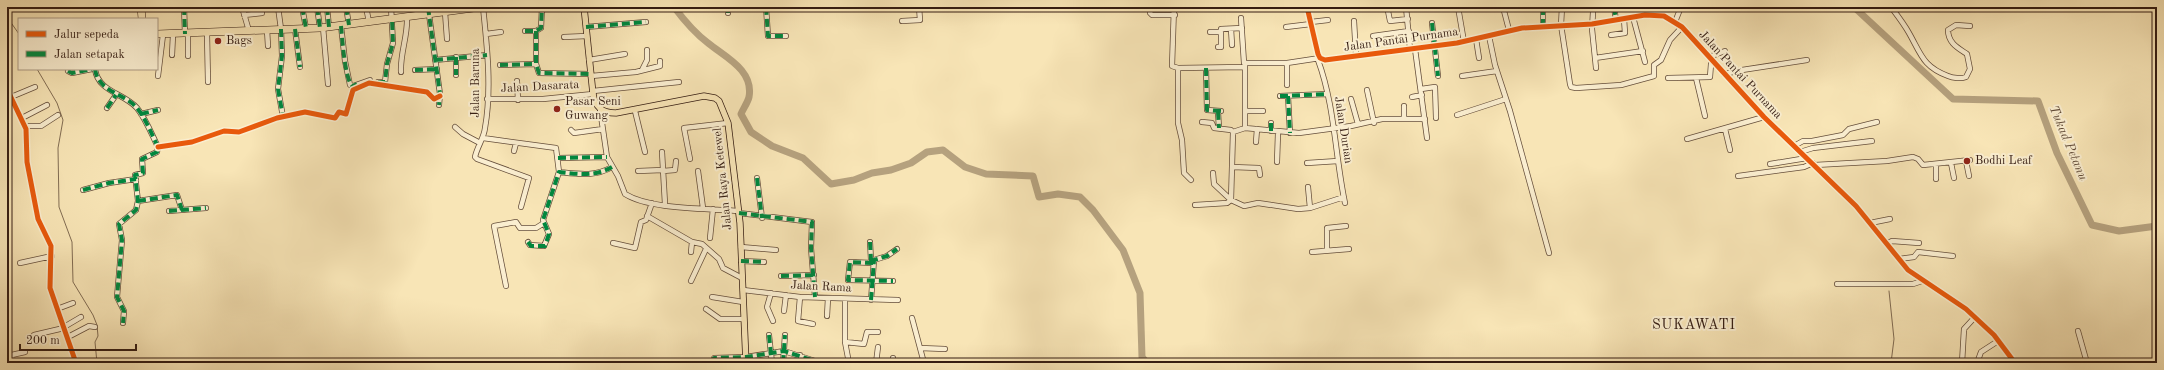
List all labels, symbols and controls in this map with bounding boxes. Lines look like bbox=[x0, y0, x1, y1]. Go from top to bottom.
legend bbox=[18, 18, 158, 70]
street label: Jalan Pantai Purnama bbox=[1343, 26, 1459, 54]
text: Jalur sepeda bbox=[54, 29, 119, 41]
street label: Jalan Pantai Purnama bbox=[1696, 29, 1784, 121]
place label: Bags bbox=[226, 35, 252, 47]
marker: Bags bbox=[213, 36, 223, 46]
street label: Jalan Baruna bbox=[470, 48, 482, 118]
text: Jalan setapak bbox=[54, 49, 125, 61]
street label: Jalan Dasarata bbox=[500, 79, 580, 95]
place label: Pasar Seni Guwang bbox=[565, 96, 621, 122]
street label: Jalan Durian bbox=[1332, 96, 1354, 165]
marker: Pasar Seni Guwang bbox=[552, 104, 562, 114]
water label: Tukad Petanu bbox=[2046, 104, 2090, 183]
street label: Jalan Raya Ketewel bbox=[712, 127, 734, 231]
place label: Bodhi Leaf bbox=[1975, 155, 2033, 167]
marker: Bodhi Leaf bbox=[1962, 156, 1972, 166]
street label: Jalan Rama bbox=[790, 279, 852, 295]
district label: SUKAWATI bbox=[1652, 318, 1736, 332]
scale bar bbox=[20, 326, 136, 352]
text: 200 m bbox=[26, 335, 60, 347]

